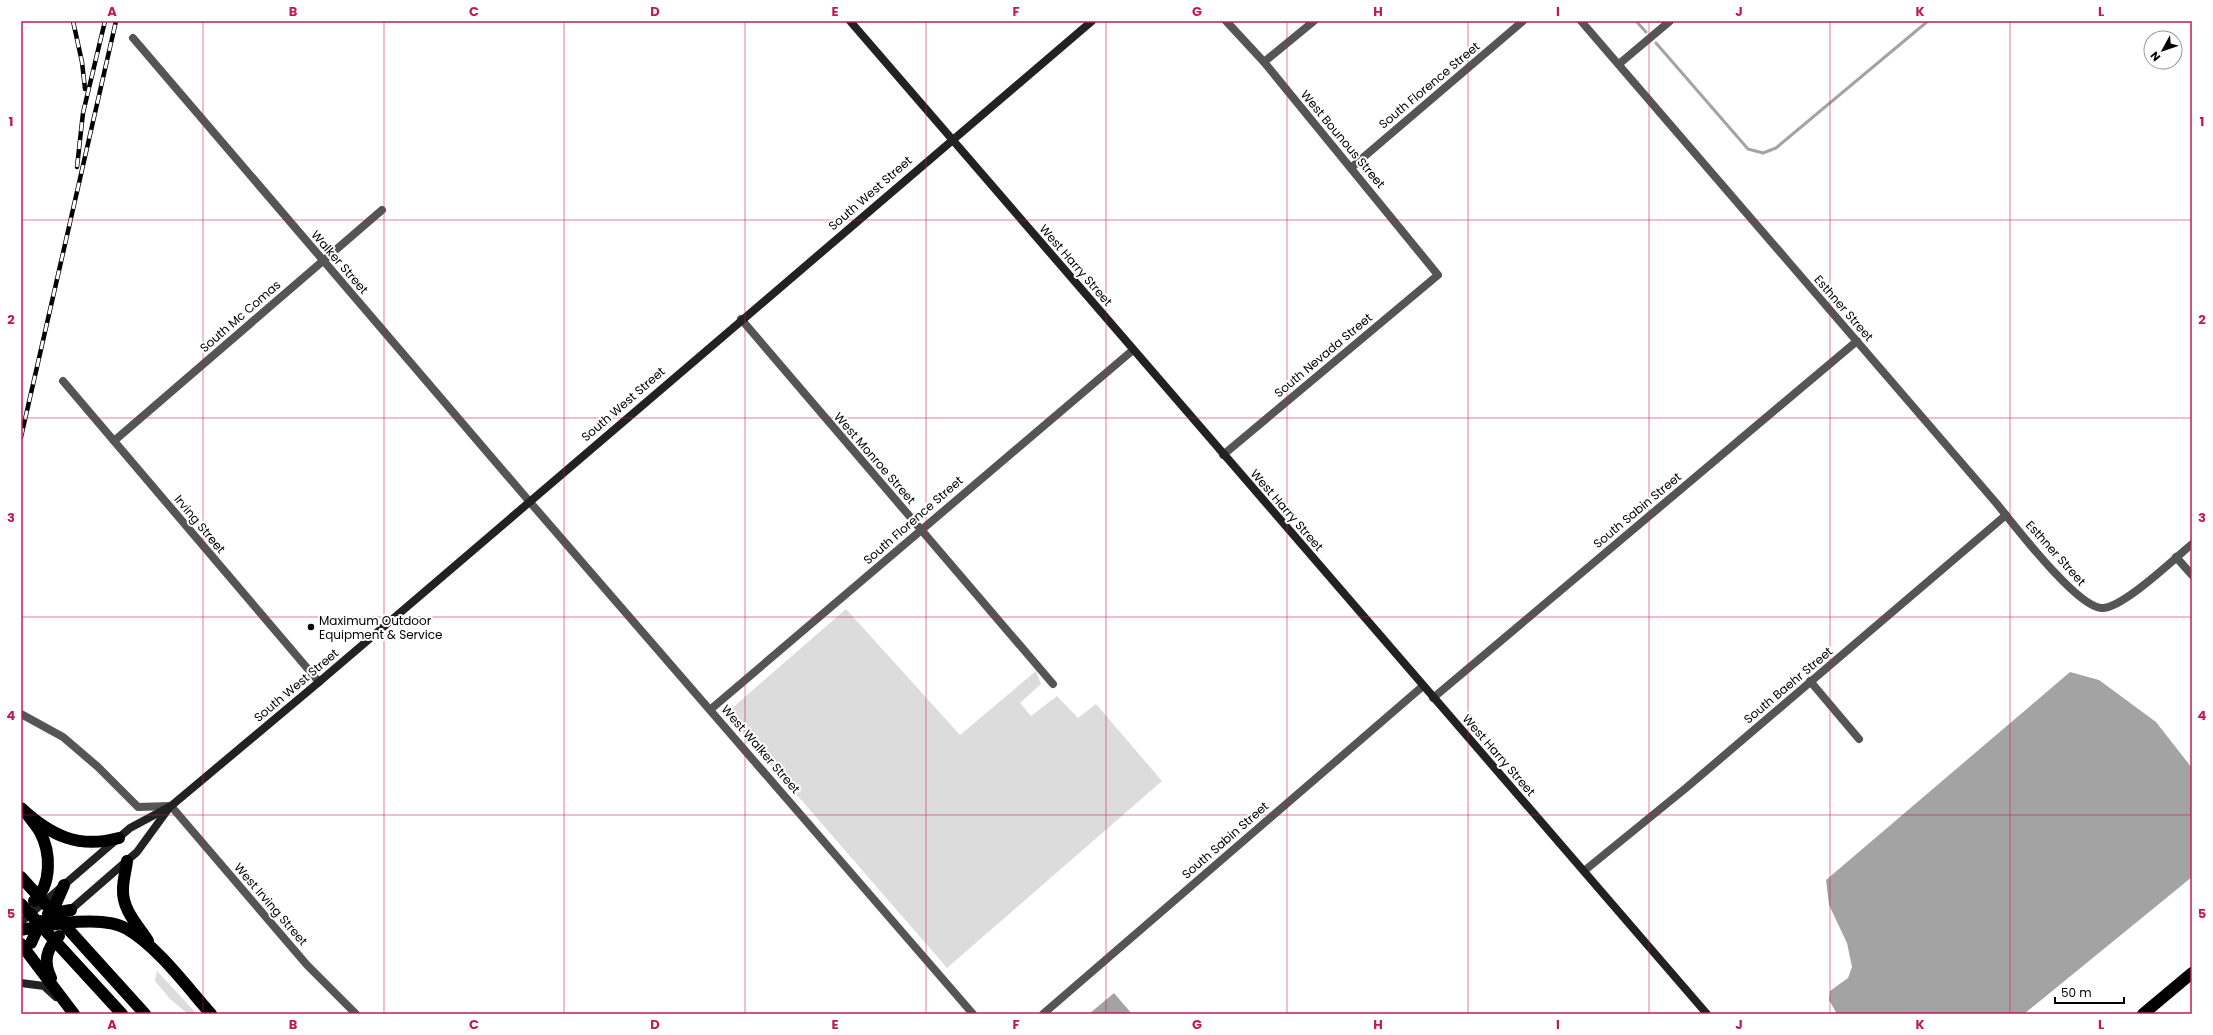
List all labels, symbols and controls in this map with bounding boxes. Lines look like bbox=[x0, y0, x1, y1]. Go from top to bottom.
text: A bbox=[107, 2, 117, 21]
text: B bbox=[289, 2, 298, 21]
text: C bbox=[469, 2, 479, 21]
text: D bbox=[650, 2, 660, 21]
text: E bbox=[831, 2, 839, 21]
text: F bbox=[1012, 2, 1020, 21]
text: G bbox=[1192, 2, 1202, 21]
text: H bbox=[1373, 2, 1383, 21]
text: I bbox=[1556, 2, 1560, 21]
text: J bbox=[1735, 2, 1743, 21]
text: K bbox=[1915, 2, 1925, 21]
text: L bbox=[2098, 2, 2104, 21]
north arrow bbox=[2143, 30, 2183, 70]
street label: South Florence Street bbox=[1375, 38, 1483, 132]
text: N bbox=[2147, 48, 2164, 65]
street label: West Bounous Street bbox=[1297, 86, 1389, 192]
text: 1 bbox=[9, 112, 13, 131]
text: 1 bbox=[2200, 112, 2204, 131]
street label: South West Street bbox=[825, 152, 915, 234]
street label: West Harry Street bbox=[1036, 220, 1116, 310]
street label: Walker Street bbox=[308, 227, 372, 297]
street label: Esthner Street bbox=[1811, 271, 1877, 345]
street label: South Mc Comas bbox=[196, 276, 284, 356]
street label: South Nevada Street bbox=[1270, 309, 1376, 401]
text: 2 bbox=[7, 310, 15, 329]
text: 2 bbox=[2198, 310, 2206, 329]
street label: South West Street bbox=[578, 363, 668, 445]
street label: West Monroe Street bbox=[830, 408, 920, 508]
street label: West Harry Street bbox=[1247, 465, 1327, 555]
street label: South Sabin Street bbox=[1589, 468, 1685, 552]
street label: South Florence Street bbox=[859, 472, 967, 568]
street label: Irving Street bbox=[171, 491, 229, 557]
text: 3 bbox=[7, 508, 15, 527]
text: 3 bbox=[2198, 508, 2206, 527]
street label: Esthner Street bbox=[2022, 517, 2090, 589]
place label: Maximum Outdoor Equipment & Service bbox=[319, 612, 443, 643]
marker: Maximum Outdoor Equipment & Service bbox=[306, 622, 316, 632]
street label: South Baehr Street bbox=[1740, 643, 1836, 727]
street label: South West Street bbox=[250, 644, 342, 726]
street label: West Walker Street bbox=[718, 701, 804, 797]
text: 4 bbox=[7, 706, 16, 725]
text: 4 bbox=[2198, 706, 2207, 725]
street label: West Harry Street bbox=[1459, 710, 1539, 800]
street label: South Sabin Street bbox=[1178, 798, 1272, 882]
street label: West Irving Street bbox=[230, 859, 312, 949]
text: 5 bbox=[7, 904, 15, 923]
text: 5 bbox=[2198, 904, 2206, 923]
scale bar bbox=[2055, 979, 2124, 1005]
text: 50 m bbox=[2061, 984, 2092, 1001]
text: A bbox=[107, 1015, 117, 1034]
text: B bbox=[289, 1015, 298, 1034]
text: C bbox=[469, 1015, 479, 1034]
text: D bbox=[650, 1015, 660, 1034]
text: E bbox=[831, 1015, 839, 1034]
text: F bbox=[1012, 1015, 1020, 1034]
text: G bbox=[1192, 1015, 1202, 1034]
text: H bbox=[1373, 1015, 1383, 1034]
text: I bbox=[1556, 1015, 1560, 1034]
text: J bbox=[1735, 1015, 1743, 1034]
text: K bbox=[1915, 1015, 1925, 1034]
text: L bbox=[2098, 1015, 2104, 1034]

